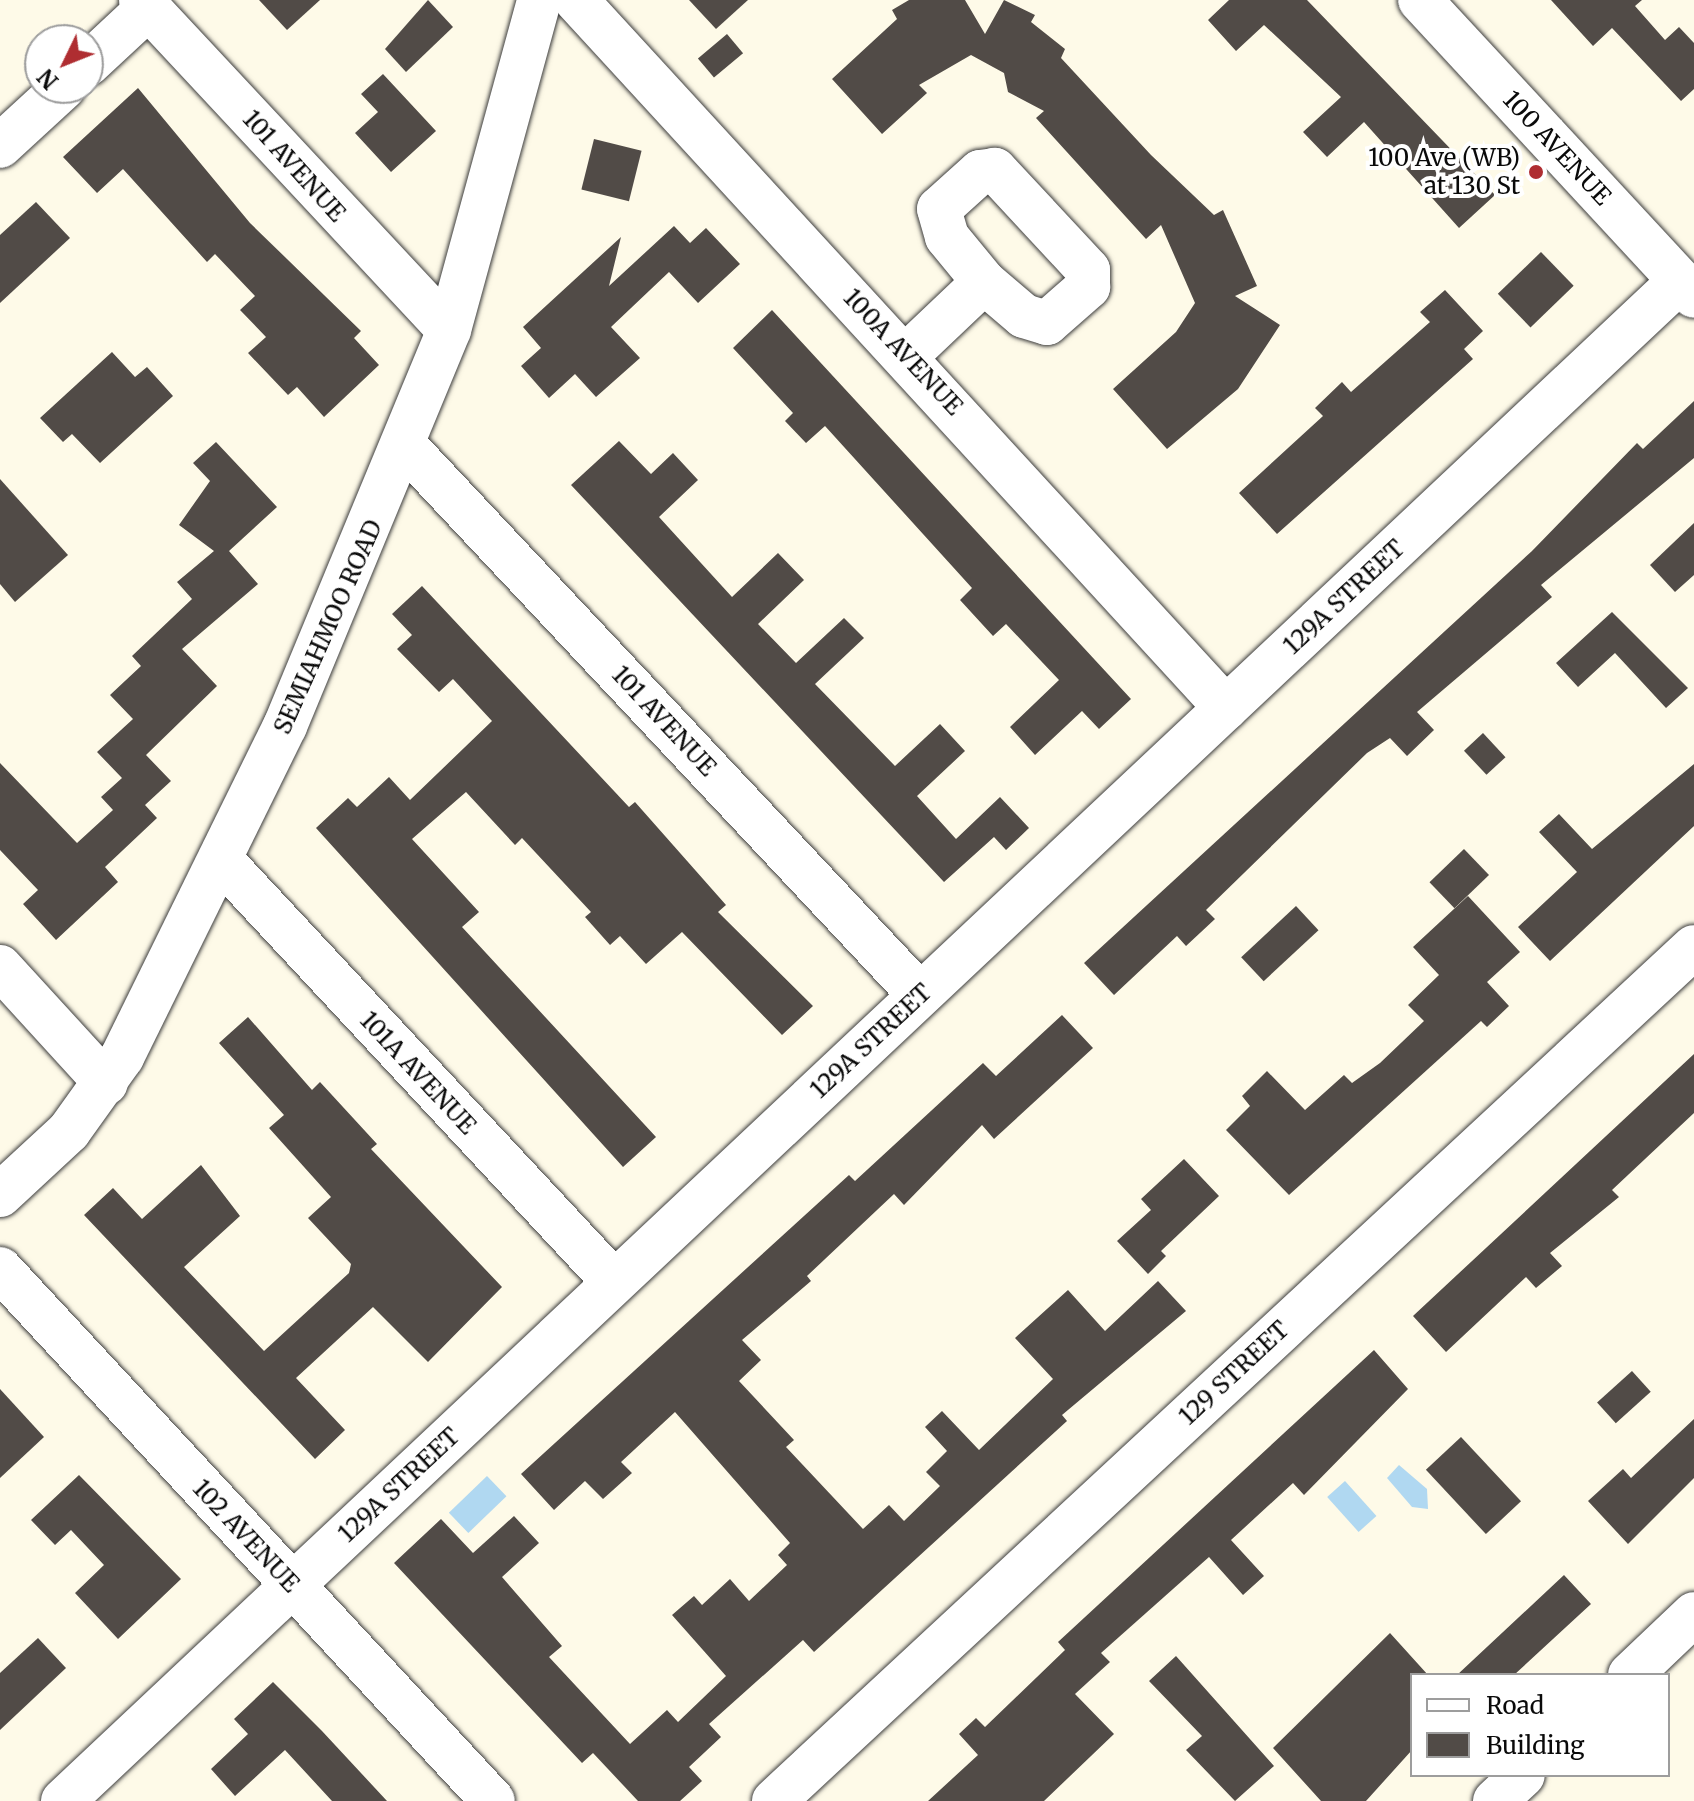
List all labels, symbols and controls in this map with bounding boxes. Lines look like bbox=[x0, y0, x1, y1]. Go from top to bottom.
north arrow bbox=[24, 24, 104, 104]
text: N bbox=[32, 63, 64, 95]
street label: 100 AVENUE bbox=[1497, 85, 1617, 211]
street label: 101 AVENUE bbox=[237, 105, 351, 227]
place label: 100 Ave (WB) at 130 St bbox=[1368, 144, 1520, 200]
marker: 100 Ave (WB) at 130 St bbox=[1527, 163, 1545, 181]
street label: 100A AVENUE bbox=[837, 283, 969, 421]
street label: SEMIAHMOO ROAD bbox=[268, 515, 388, 739]
street label: 129A STREET bbox=[1278, 534, 1410, 660]
street label: 101 AVENUE bbox=[606, 660, 722, 782]
street label: 129A STREET bbox=[805, 978, 937, 1104]
street label: 101A AVENUE bbox=[354, 1006, 482, 1140]
street label: 129 STREET bbox=[1173, 1315, 1295, 1431]
street label: 129A STREET bbox=[333, 1422, 465, 1548]
street label: 102 AVENUE bbox=[187, 1474, 305, 1598]
legend bbox=[1410, 1673, 1670, 1777]
text: Road bbox=[1486, 1690, 1544, 1721]
text: Building bbox=[1486, 1730, 1585, 1761]

